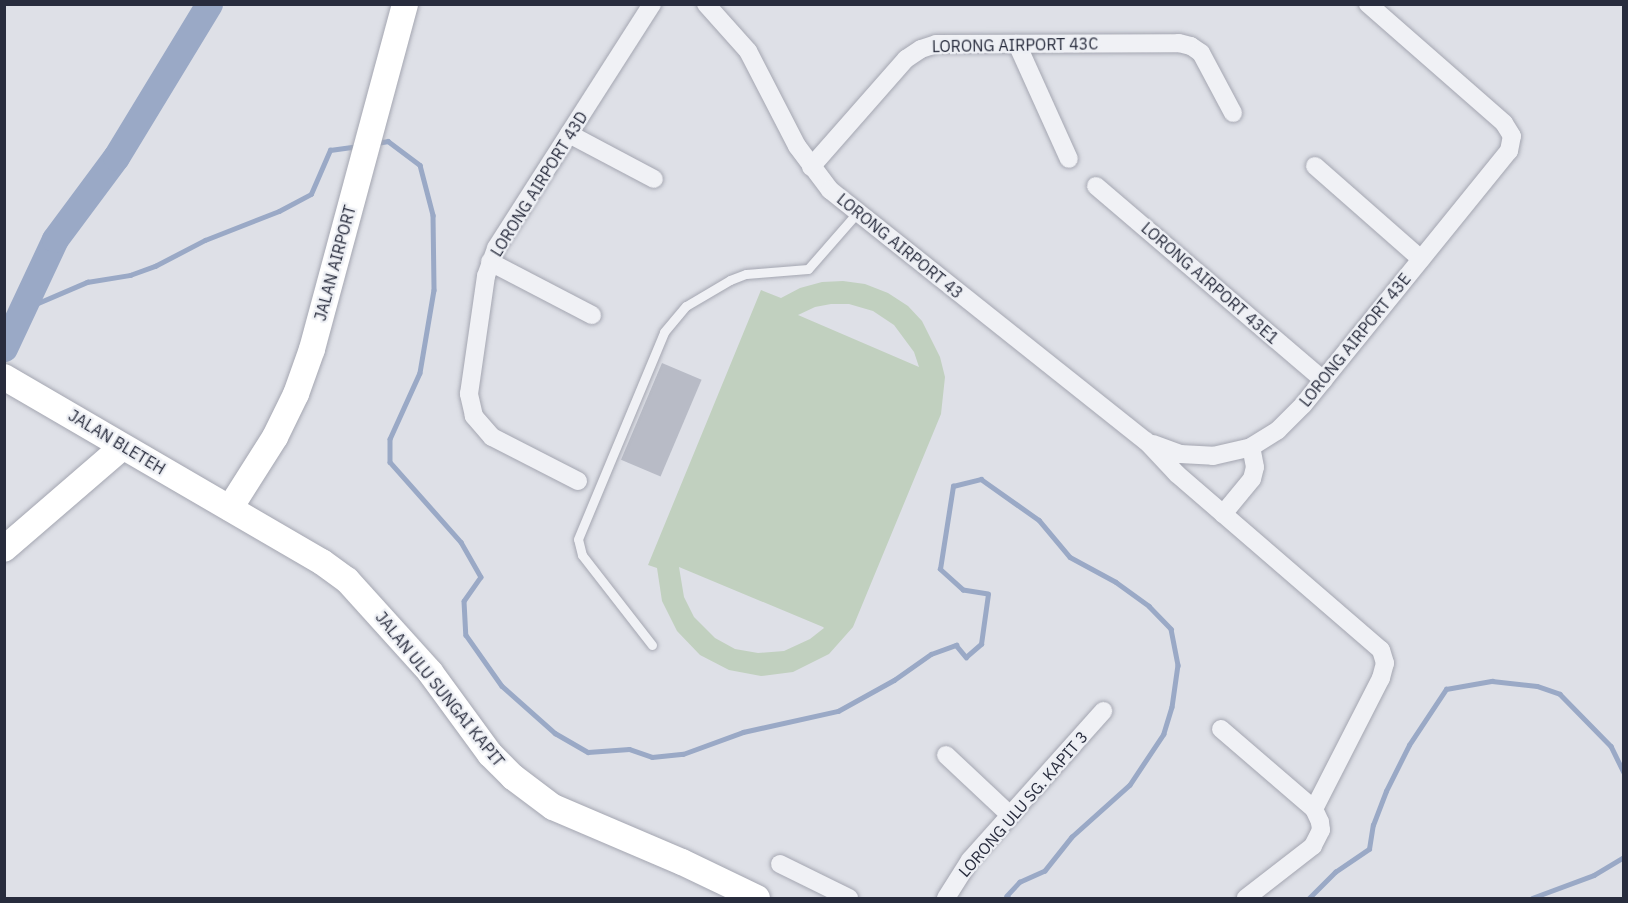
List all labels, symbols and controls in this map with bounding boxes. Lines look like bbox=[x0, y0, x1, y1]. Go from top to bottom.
street label: LORONG AIRPORT 43C bbox=[932, 34, 1098, 56]
street label: LORONG AIRPORT 43D bbox=[487, 108, 591, 260]
street label: LORONG AIRPORT 43 bbox=[833, 189, 967, 303]
street label: JALAN AIRPORT bbox=[310, 203, 360, 323]
street label: LORONG AIRPORT 43E1 bbox=[1138, 218, 1282, 348]
street label: LORONG AIRPORT 43E bbox=[1295, 270, 1415, 410]
street label: JALAN BLETEH bbox=[65, 406, 169, 478]
street label: JALAN ULU SUNGAI KAPIT bbox=[372, 608, 508, 770]
street label: LORONG ULU SG. KAPIT 3 bbox=[954, 727, 1092, 881]

